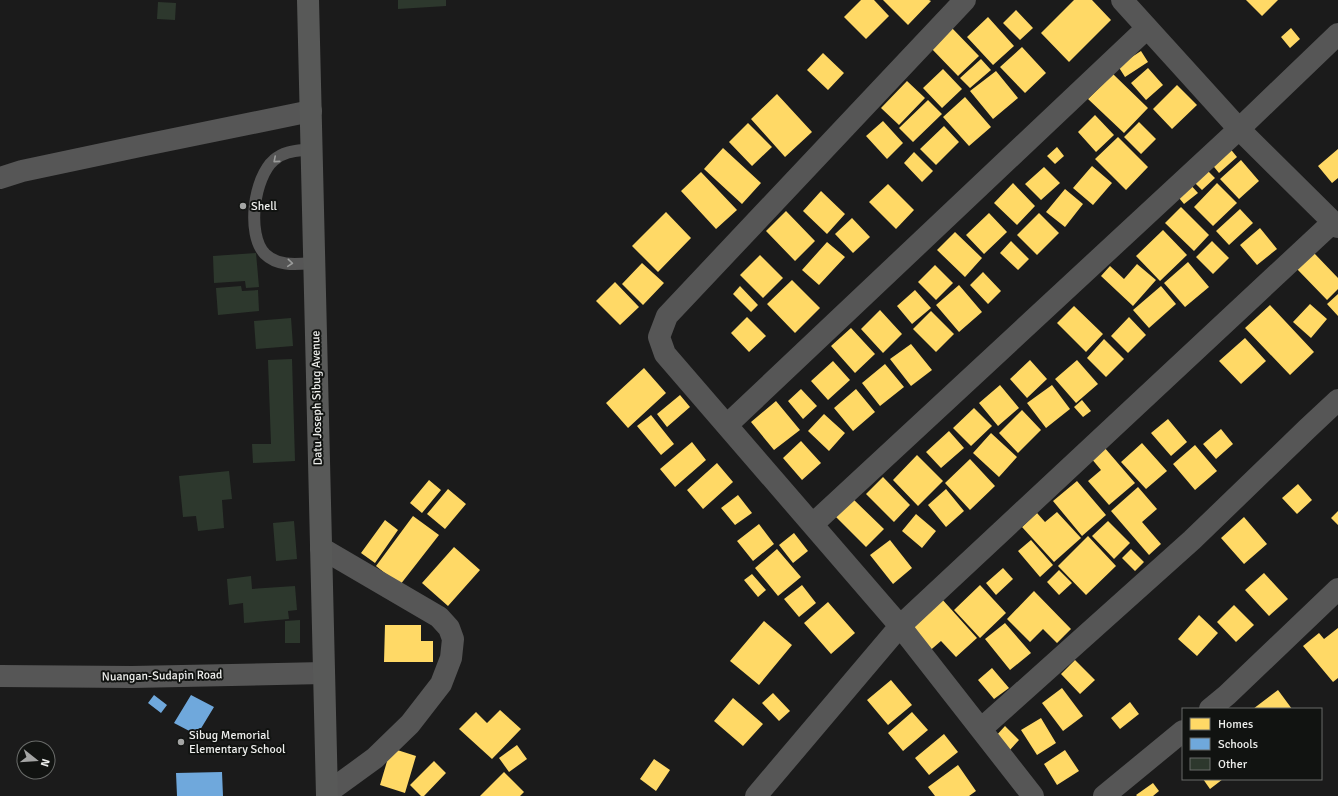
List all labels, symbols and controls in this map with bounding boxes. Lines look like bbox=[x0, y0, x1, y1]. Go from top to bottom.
one-way arrow bbox=[273, 155, 280, 162]
place label: Shell bbox=[251, 199, 278, 214]
marker: Shell bbox=[238, 201, 248, 211]
one-way arrow bbox=[286, 259, 293, 268]
street label: Datu Joseph Sibug Avenue bbox=[308, 330, 326, 466]
street label: Nuangan-Sudapin Road bbox=[102, 667, 222, 685]
legend bbox=[1182, 708, 1322, 780]
text: Homes bbox=[1218, 717, 1253, 732]
place label: Sibug Memorial Elementary School bbox=[189, 728, 286, 757]
marker: Sibug Memorial Elementary School bbox=[176, 737, 186, 747]
text: Schools bbox=[1218, 737, 1258, 752]
north arrow bbox=[16, 740, 56, 780]
text: N bbox=[38, 757, 52, 768]
text: Other bbox=[1218, 757, 1248, 772]

